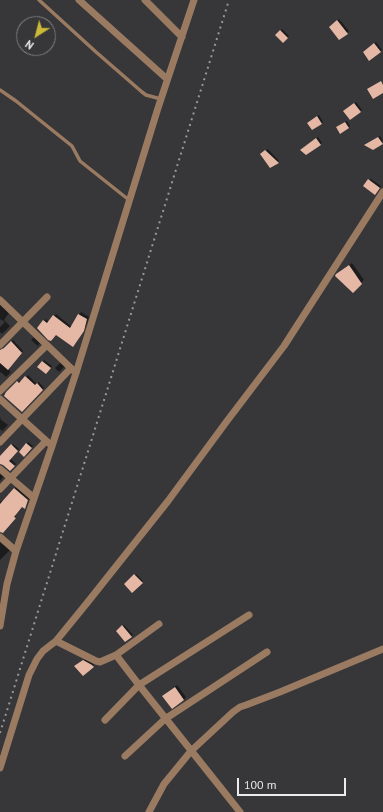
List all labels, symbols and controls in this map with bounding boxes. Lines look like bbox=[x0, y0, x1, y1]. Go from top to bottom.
north arrow bbox=[16, 16, 56, 56]
text: N bbox=[22, 37, 37, 53]
scale bar bbox=[239, 770, 348, 796]
text: 100 m bbox=[244, 777, 277, 792]

